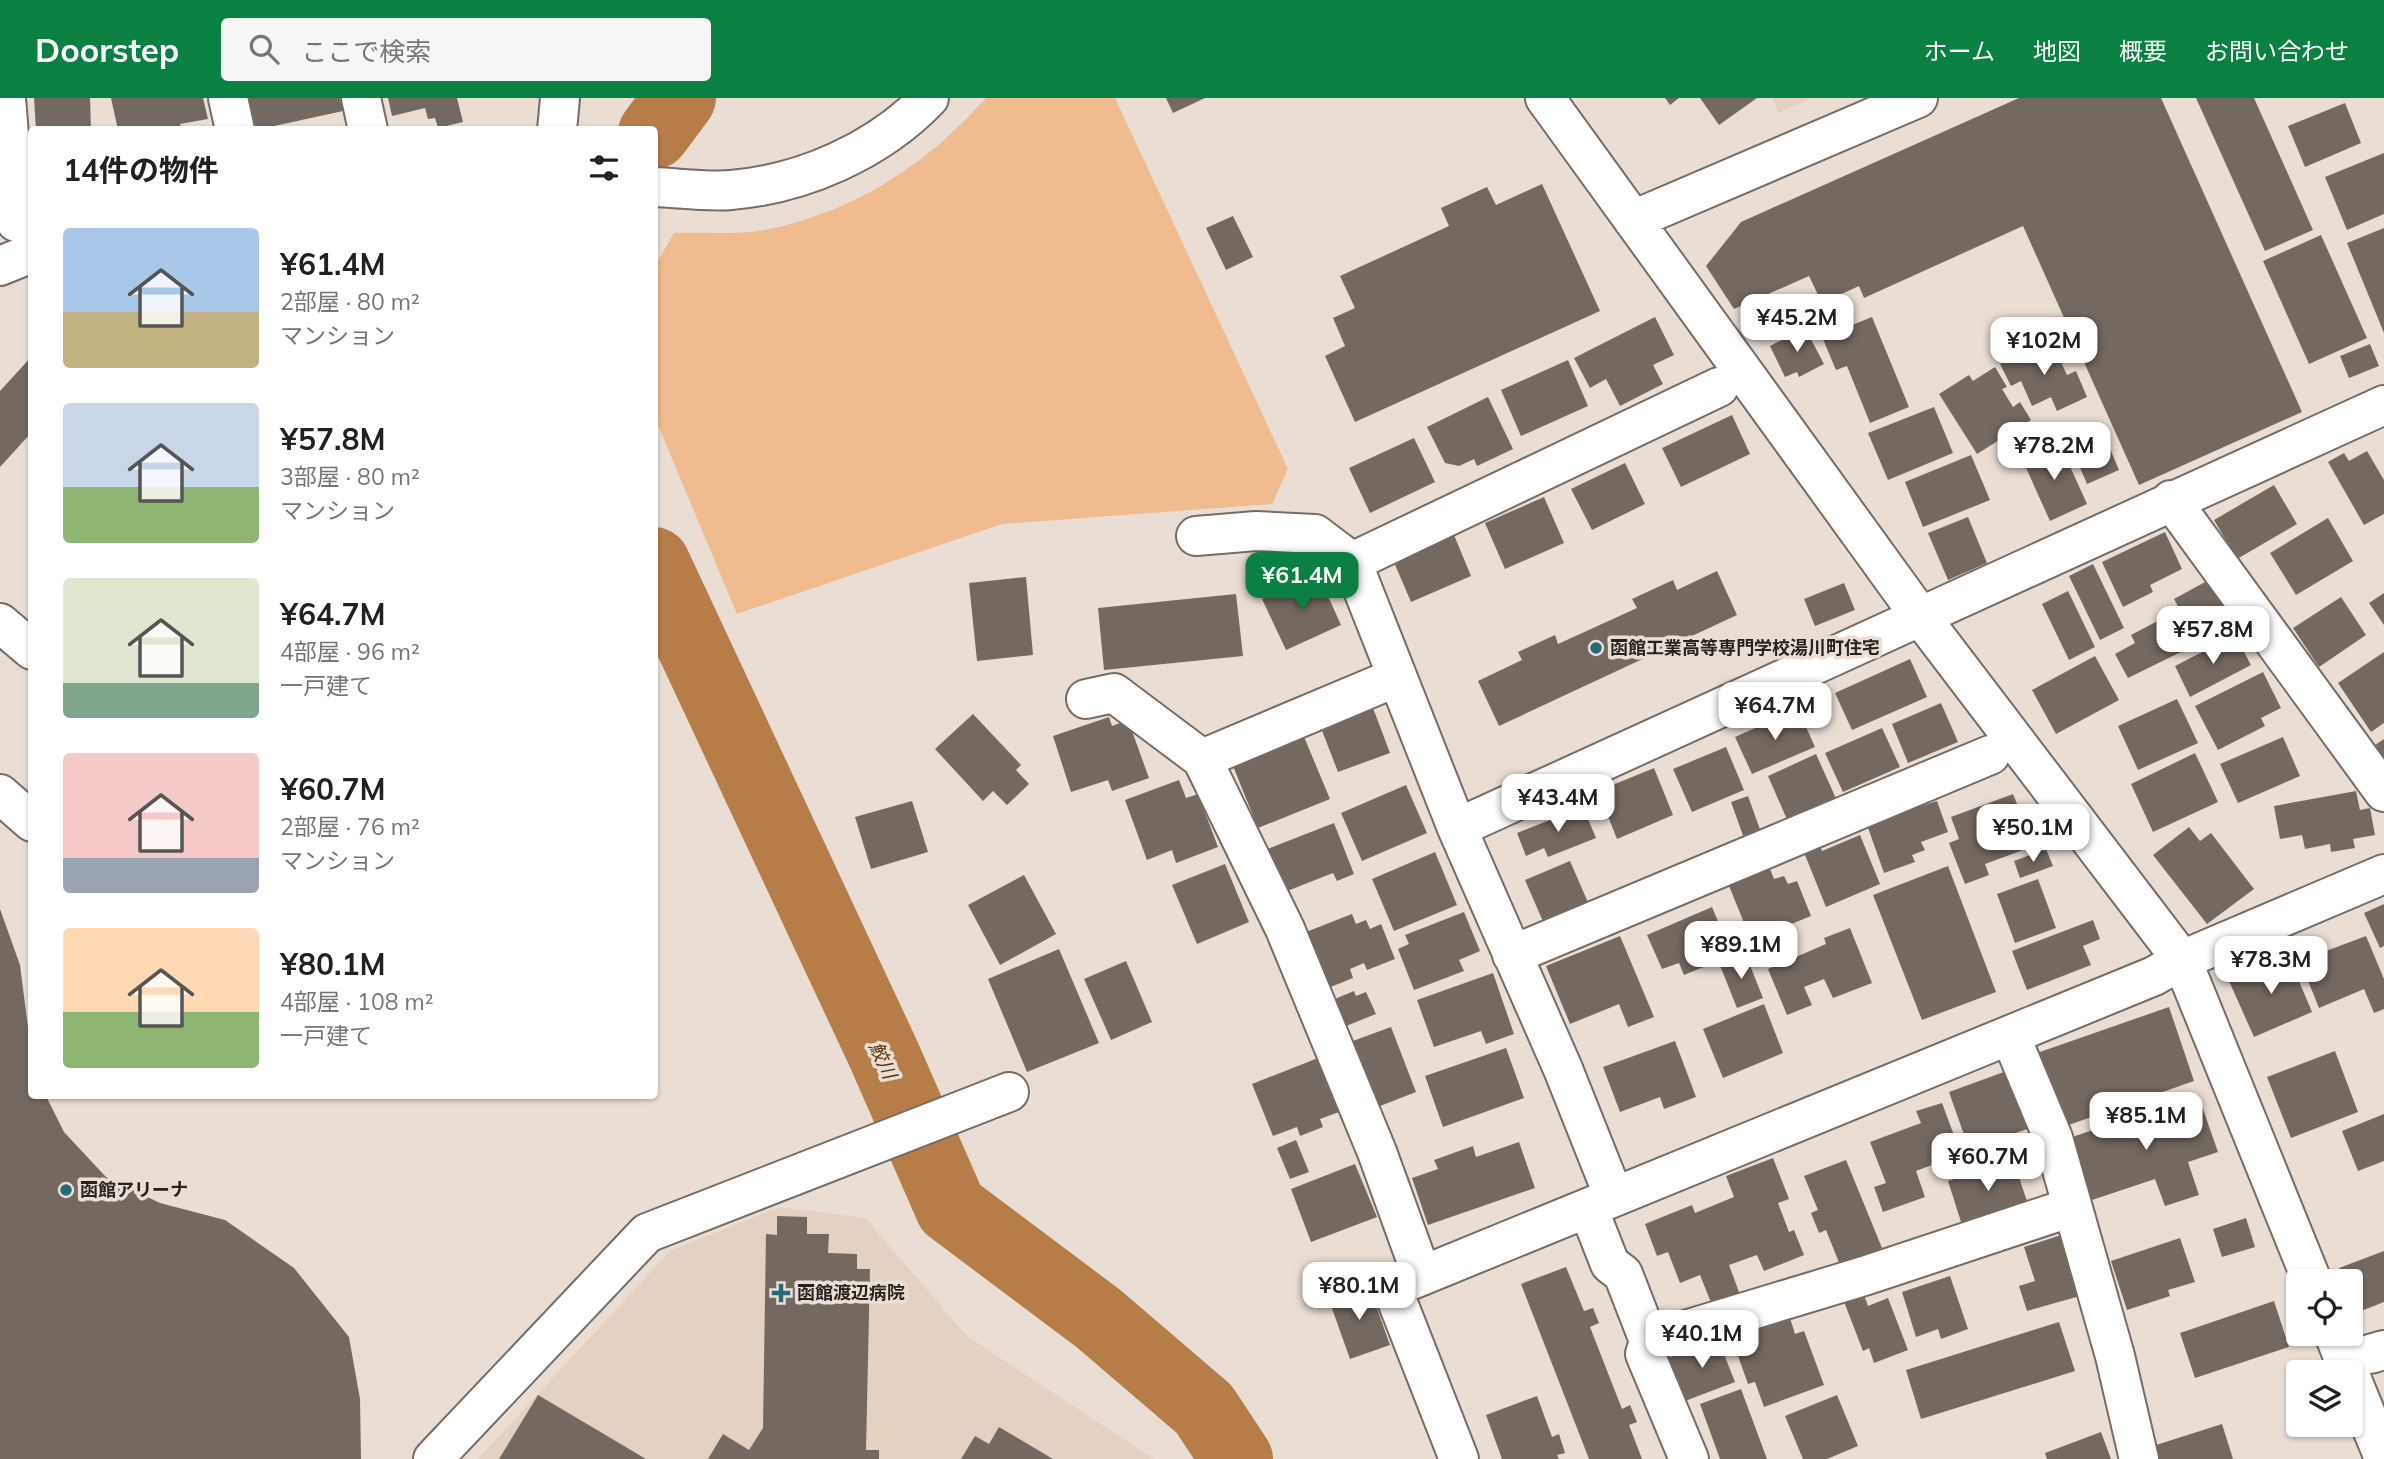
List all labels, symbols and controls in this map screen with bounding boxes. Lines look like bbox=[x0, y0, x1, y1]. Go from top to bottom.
search box bbox=[221, 18, 711, 81]
text: Doorstep bbox=[35, 29, 179, 70]
icon: search bbox=[245, 30, 283, 68]
text: ここで検索 bbox=[301, 35, 431, 68]
text: ホーム bbox=[1924, 36, 1995, 66]
text: 地図 bbox=[2033, 36, 2081, 66]
text: 概要 bbox=[2119, 36, 2167, 66]
text: お問い合わせ bbox=[2205, 36, 2349, 66]
icon: filters bbox=[585, 149, 623, 187]
text: 14件の物件 bbox=[63, 151, 219, 189]
text: ¥61.4M bbox=[280, 245, 386, 283]
icon: home bbox=[119, 256, 203, 340]
text: 2部屋 · 80 m² bbox=[280, 287, 420, 316]
pin: ¥45.2M bbox=[1740, 294, 1854, 354]
text: ¥45.2M bbox=[1757, 302, 1837, 331]
pin: ¥102M bbox=[1995, 317, 2093, 377]
text: マンション bbox=[280, 321, 395, 350]
text: ¥102M bbox=[2006, 325, 2082, 354]
text: ¥57.8M bbox=[280, 420, 386, 458]
pin: ¥78.2M bbox=[1997, 422, 2111, 482]
text: ¥78.2M bbox=[2014, 430, 2094, 459]
icon: home bbox=[119, 431, 203, 515]
text: 3部屋 · 80 m² bbox=[280, 462, 420, 491]
text: マンション bbox=[280, 496, 395, 525]
pin: ¥61.4M bbox=[1245, 552, 1359, 612]
text: ¥61.4M bbox=[1262, 560, 1342, 589]
text: ¥64.7M bbox=[280, 595, 386, 633]
icon: home bbox=[119, 606, 203, 690]
pin: ¥57.8M bbox=[2156, 606, 2270, 666]
text: ¥57.8M bbox=[2173, 614, 2253, 643]
place label: 函館工業高等専門学校湯川町住宅 bbox=[1610, 636, 1880, 659]
text: 4部屋 · 96 m² bbox=[280, 637, 420, 666]
marker: 函館工業高等専門学校湯川町住宅 bbox=[1588, 640, 1604, 656]
text: 一戸建て bbox=[280, 671, 372, 700]
pin: ¥64.7M bbox=[1718, 682, 1832, 742]
text: ¥64.7M bbox=[1735, 690, 1815, 719]
text: ¥60.7M bbox=[280, 770, 386, 808]
pin: ¥43.4M bbox=[1501, 774, 1615, 834]
icon: home bbox=[119, 781, 203, 865]
text: ¥43.4M bbox=[1518, 782, 1598, 811]
pin: ¥50.1M bbox=[1976, 804, 2090, 864]
text: 2部屋 · 76 m² bbox=[280, 812, 420, 841]
text: ¥50.1M bbox=[1993, 812, 2073, 841]
text: マンション bbox=[280, 846, 395, 875]
pin: ¥89.1M bbox=[1684, 922, 1798, 981]
text: ¥89.1M bbox=[1701, 929, 1781, 958]
pin: ¥78.3M bbox=[2214, 936, 2328, 996]
text: ¥78.3M bbox=[2231, 944, 2311, 973]
text: ¥80.1M bbox=[280, 945, 386, 983]
icon: home bbox=[119, 956, 203, 1040]
text: 4部屋 · 108 m² bbox=[280, 987, 433, 1016]
text: 一戸建て bbox=[280, 1021, 372, 1050]
water label: 鮫川 bbox=[864, 1038, 903, 1084]
pin: ¥85.1M bbox=[2089, 1093, 2203, 1152]
text: ¥85.1M bbox=[2106, 1100, 2186, 1129]
pin: ¥60.7M bbox=[1931, 1134, 2045, 1193]
text: ¥60.7M bbox=[1948, 1141, 2028, 1170]
place label: 函館アリーナ bbox=[80, 1178, 188, 1201]
marker: 函館アリーナ bbox=[58, 1182, 74, 1198]
pin: ¥80.1M bbox=[1302, 1262, 1416, 1322]
map controls bbox=[2286, 1269, 2363, 1437]
button: locate bbox=[2286, 1269, 2363, 1346]
text: ¥80.1M bbox=[1319, 1270, 1399, 1299]
place label: 函館渡辺病院 bbox=[797, 1281, 905, 1304]
marker: 函館渡辺病院 bbox=[771, 1283, 791, 1303]
pin: ¥40.1M bbox=[1645, 1310, 1759, 1370]
text: ¥40.1M bbox=[1662, 1318, 1742, 1347]
button: layers bbox=[2286, 1360, 2363, 1437]

